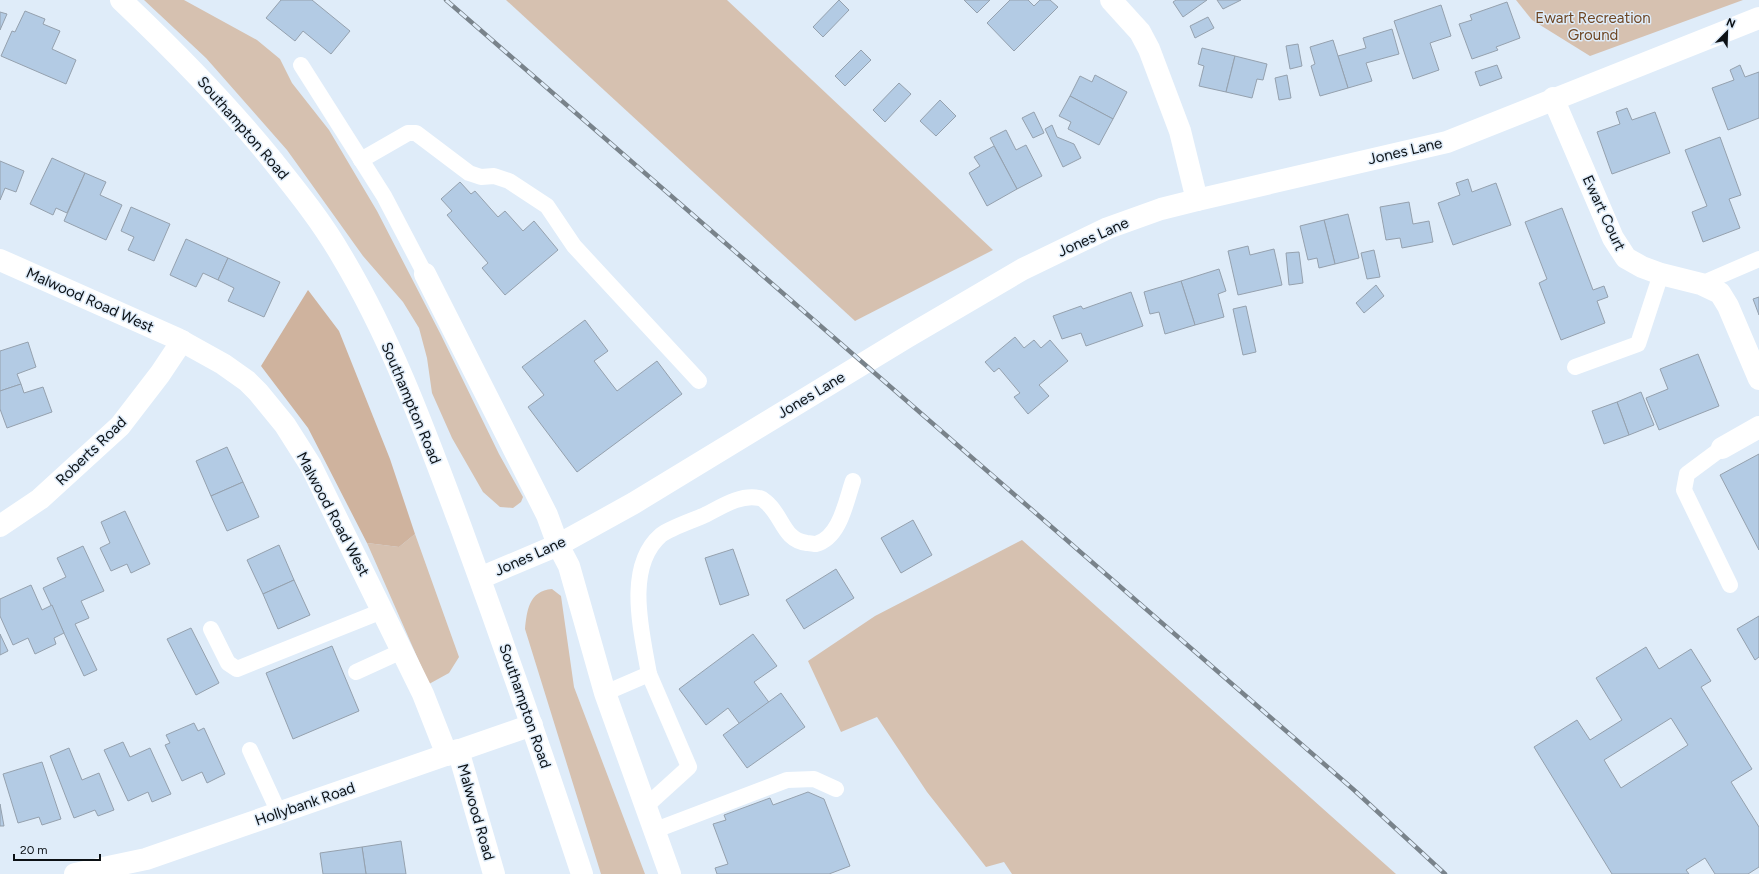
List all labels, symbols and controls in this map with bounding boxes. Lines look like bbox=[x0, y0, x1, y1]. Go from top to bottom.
park label: Ewart Recreation Ground bbox=[1535, 9, 1651, 44]
north arrow bbox=[1707, 12, 1747, 52]
text: N bbox=[1724, 16, 1737, 31]
street label: Southampton Road bbox=[193, 73, 293, 183]
street label: Jones Lane bbox=[1366, 134, 1444, 168]
street label: Ewart Court bbox=[1579, 172, 1629, 254]
street label: Jones Lane bbox=[1055, 213, 1131, 261]
street label: Malwood Road West bbox=[23, 264, 157, 336]
street label: Southampton Road bbox=[377, 339, 445, 467]
street label: Jones Lane bbox=[774, 368, 848, 422]
street label: Roberts Road bbox=[52, 413, 130, 489]
street label: Malwood Road West bbox=[293, 449, 373, 579]
street label: Jones Lane bbox=[492, 532, 568, 580]
street label: Southampton Road bbox=[495, 641, 555, 771]
street label: Malwood Road bbox=[454, 762, 498, 862]
street label: Hollybank Road bbox=[253, 778, 357, 830]
scale bar bbox=[14, 836, 100, 862]
text: 20 m bbox=[20, 843, 48, 857]

